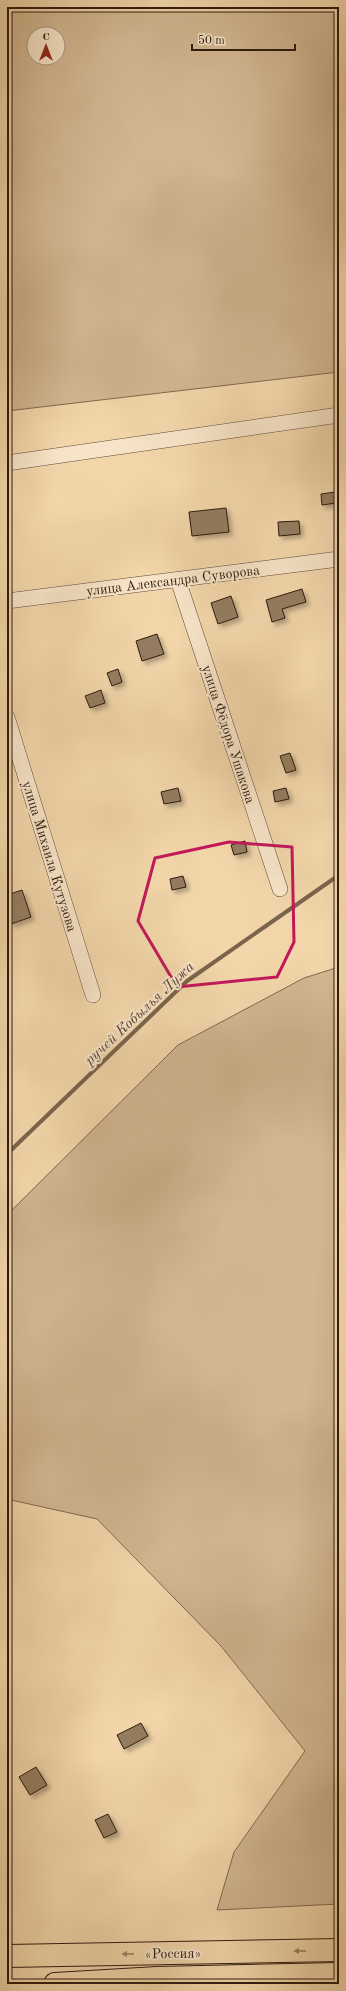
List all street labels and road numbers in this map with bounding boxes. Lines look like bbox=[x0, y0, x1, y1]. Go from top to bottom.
street label: улица Александра Суворова bbox=[85, 563, 261, 599]
street label: улица Фёдора Ушакова bbox=[199, 663, 257, 805]
street label: улица Михаила Кутузова bbox=[19, 779, 79, 933]
street label: «Россия» bbox=[145, 1947, 201, 1961]

